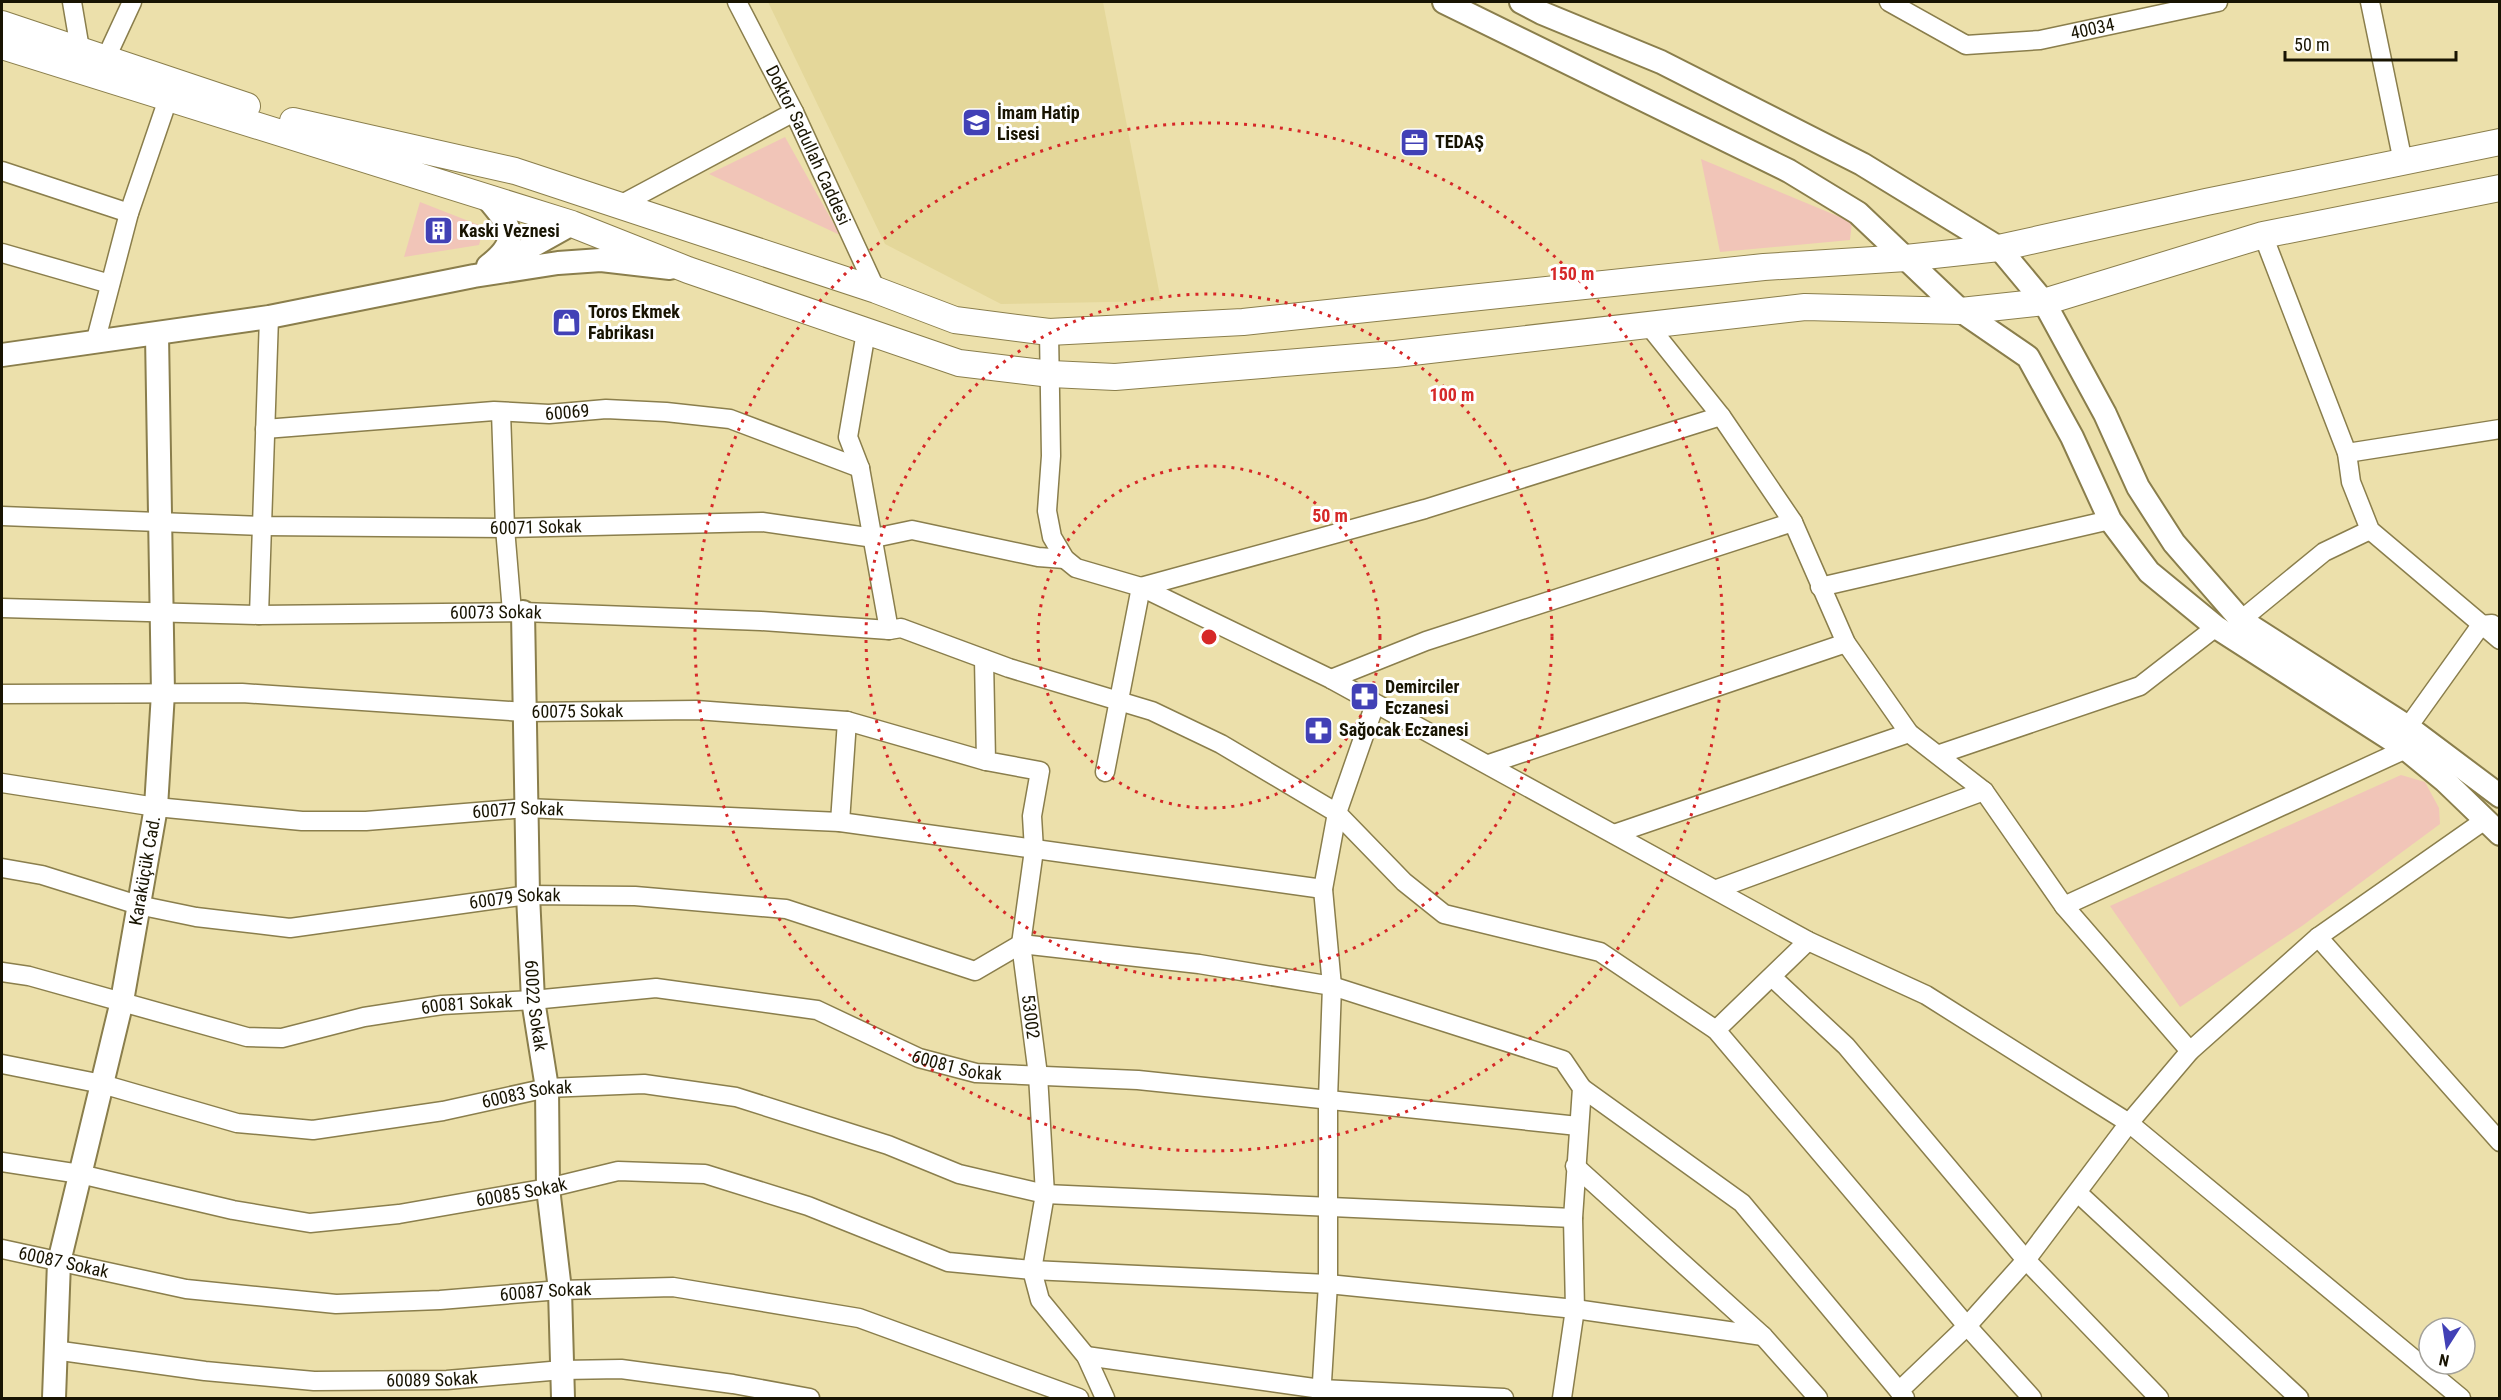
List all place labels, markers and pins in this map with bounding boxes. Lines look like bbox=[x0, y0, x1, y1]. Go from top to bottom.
place label: İmam Hatip Lisesi bbox=[997, 102, 1080, 144]
school or university icon: İmam Hatip Lisesi bbox=[960, 107, 992, 139]
office icon: TEDAŞ bbox=[1398, 126, 1430, 158]
place label: TEDAŞ bbox=[1435, 131, 1484, 152]
building icon: Kaski Veznesi bbox=[422, 215, 454, 247]
place label: Kaski Veznesi bbox=[459, 220, 560, 241]
place label: Toros Ekmek Fabrikası bbox=[588, 301, 680, 343]
shop icon: Toros Ekmek Fabrikası bbox=[551, 306, 583, 338]
centre of rings bbox=[1199, 627, 1219, 647]
place label: Demirciler Eczanesi bbox=[1385, 676, 1459, 718]
pharmacy icon: Demirciler Eczanesi bbox=[1348, 681, 1380, 713]
pharmacy icon: Sağocak Eczanesi bbox=[1302, 714, 1334, 746]
place label: Sağocak Eczanesi bbox=[1339, 719, 1468, 740]

